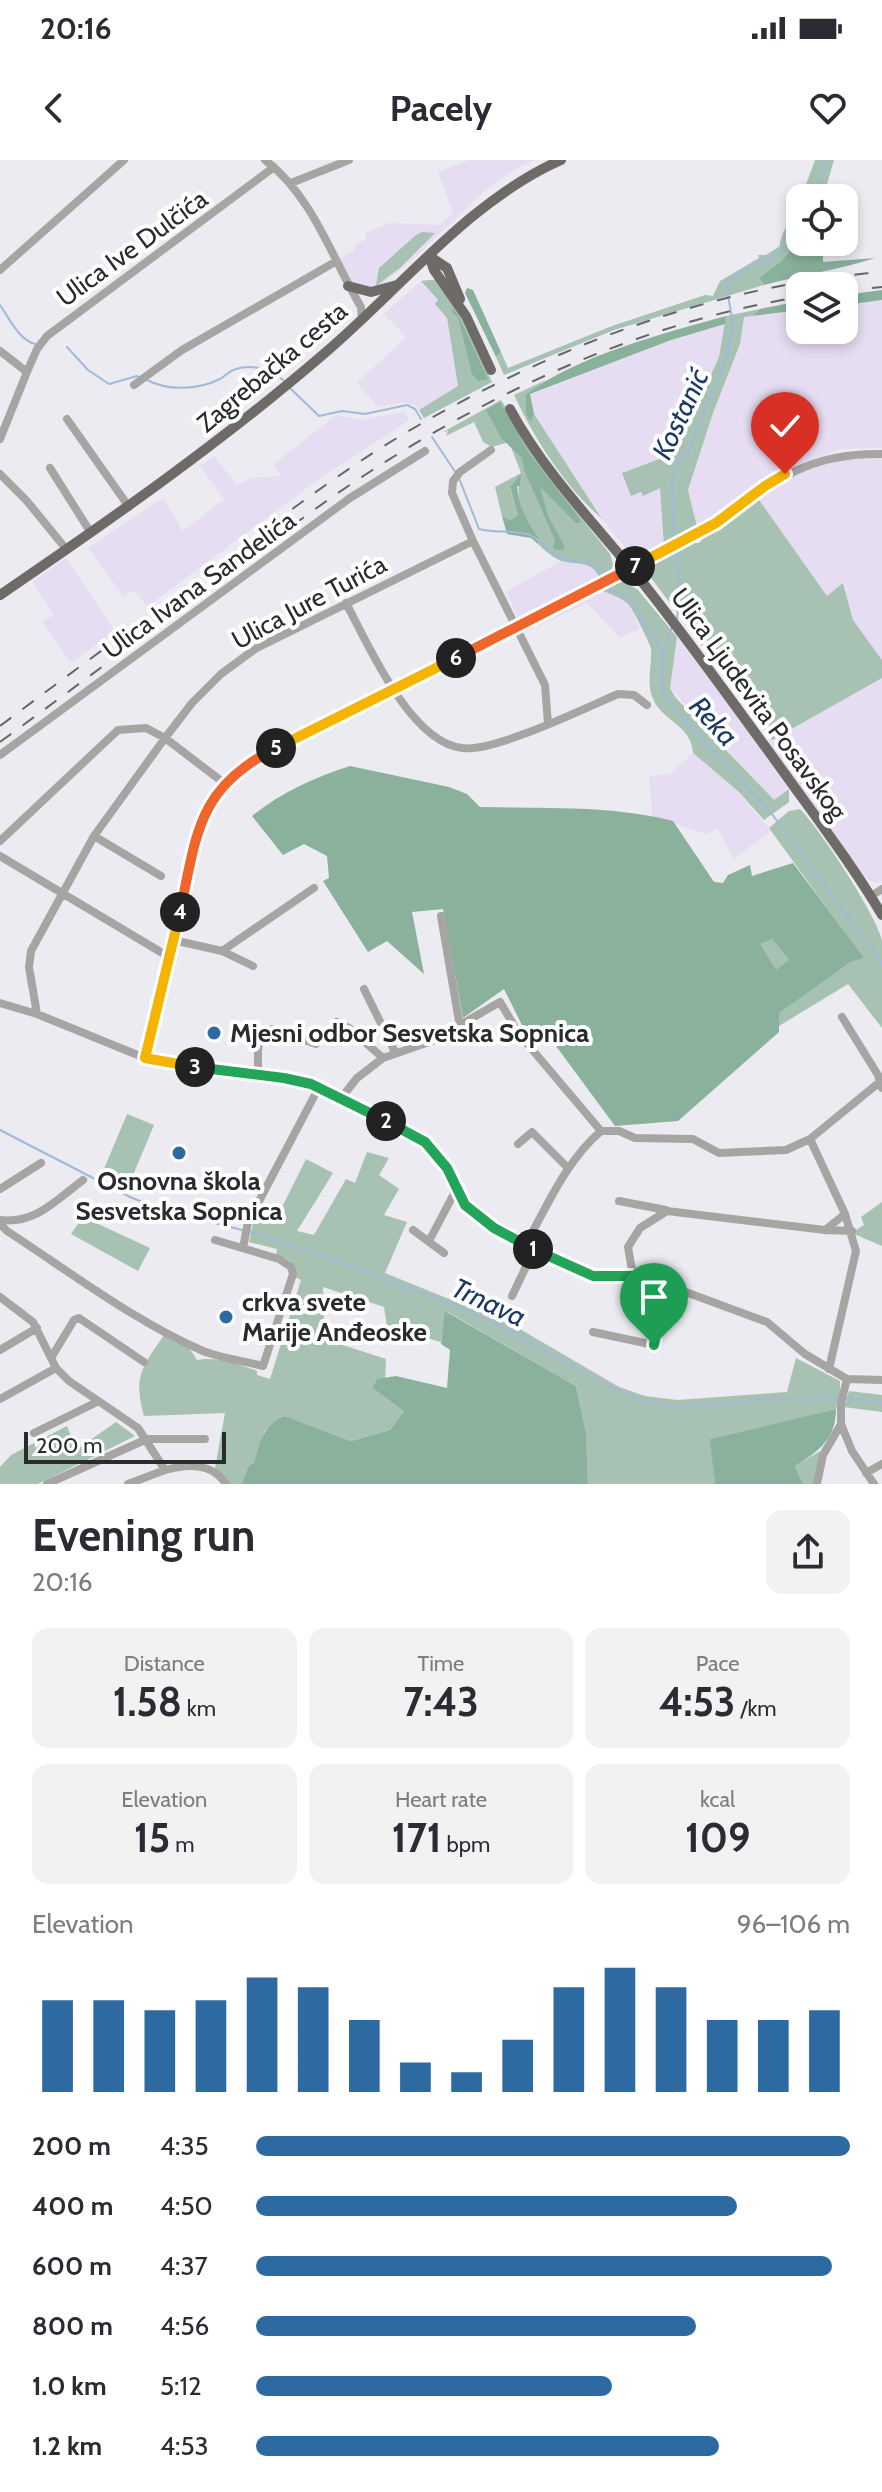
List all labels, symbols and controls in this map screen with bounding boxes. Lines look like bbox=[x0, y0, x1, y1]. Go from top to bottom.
text: 20:16 bbox=[40, 10, 112, 47]
icon: back bbox=[32, 86, 76, 130]
text: Pacely bbox=[390, 86, 492, 130]
icon: heart bbox=[806, 86, 850, 130]
street label: Ulica Ive Dulčića bbox=[50, 182, 214, 313]
map controls bbox=[786, 184, 858, 344]
button: locate bbox=[786, 184, 858, 256]
button: layers bbox=[786, 272, 858, 344]
street label: Zagrebačka cesta bbox=[190, 295, 354, 439]
water label: Kostanić bbox=[644, 362, 716, 464]
pin bbox=[751, 392, 819, 474]
icon: check bbox=[763, 404, 807, 448]
street label: Ulica Ivana Sandelića bbox=[96, 504, 302, 666]
pin: 7 bbox=[615, 546, 655, 586]
street label: Ulica Jure Turića bbox=[226, 548, 392, 656]
text: 7 bbox=[629, 552, 641, 579]
street label: Ulica Ljudevita Posavskog bbox=[664, 582, 855, 827]
pin: 6 bbox=[436, 638, 476, 678]
text: 6 bbox=[450, 644, 462, 671]
water label: Reka bbox=[683, 689, 745, 753]
pin: 5 bbox=[256, 728, 296, 768]
text: 5 bbox=[270, 734, 282, 761]
pin: 4 bbox=[160, 892, 200, 932]
text: 4 bbox=[173, 898, 187, 925]
place label: Mjesni odbor Sesvetska Sopnica bbox=[230, 1017, 589, 1049]
marker: Mjesni odbor Sesvetska Sopnica bbox=[205, 1024, 223, 1042]
pin: 3 bbox=[175, 1047, 215, 1087]
text: 3 bbox=[189, 1053, 201, 1080]
pin: 2 bbox=[366, 1101, 406, 1141]
text: 2 bbox=[380, 1107, 392, 1134]
marker: Osnovna škola Sesvetska Sopnica bbox=[170, 1144, 188, 1162]
place label: Osnovna škola Sesvetska Sopnica bbox=[76, 1165, 282, 1227]
pin: 1 bbox=[513, 1229, 553, 1269]
text: 1 bbox=[529, 1235, 537, 1262]
pin bbox=[620, 1263, 688, 1345]
water label: Trnava bbox=[447, 1270, 531, 1334]
icon: arrive bbox=[632, 1275, 676, 1319]
place label: crkva svete Marije Anđeoske bbox=[242, 1286, 427, 1348]
marker: crkva svete Marije Anđeoske bbox=[217, 1308, 235, 1326]
scale bar bbox=[24, 1428, 226, 1464]
text: 200 m bbox=[36, 1432, 102, 1459]
text: Evening run bbox=[32, 1509, 255, 1562]
button: share bbox=[766, 1510, 850, 1594]
text: 20:16 bbox=[32, 1566, 92, 1598]
text: Distance bbox=[124, 1650, 205, 1677]
text: Time bbox=[418, 1650, 464, 1677]
text: Pace bbox=[696, 1650, 740, 1677]
text: 1.58 bbox=[113, 1677, 182, 1726]
text: 7:43 bbox=[403, 1677, 479, 1726]
text: 4:53 bbox=[659, 1677, 735, 1726]
text: km bbox=[182, 1695, 216, 1722]
text: /km bbox=[735, 1695, 777, 1722]
text: Elevation bbox=[121, 1786, 207, 1813]
text: Heart rate bbox=[395, 1786, 487, 1813]
text: kcal bbox=[700, 1786, 735, 1813]
text: 15 bbox=[134, 1813, 170, 1862]
text: 171 bbox=[392, 1813, 442, 1862]
text: 109 bbox=[685, 1813, 750, 1862]
text: m bbox=[170, 1831, 195, 1858]
text: bpm bbox=[442, 1831, 490, 1858]
text: Elevation bbox=[32, 1908, 134, 1940]
text: 96–106 m bbox=[737, 1908, 850, 1940]
text: 200 m bbox=[32, 2130, 111, 2162]
text: 4:35 bbox=[160, 2130, 209, 2162]
text: 400 m bbox=[32, 2190, 113, 2222]
text: 4:50 bbox=[160, 2190, 213, 2222]
text: 600 m bbox=[32, 2250, 112, 2282]
text: 4:37 bbox=[160, 2250, 208, 2282]
text: 800 m bbox=[32, 2310, 113, 2342]
text: 4:56 bbox=[160, 2310, 209, 2342]
text: 1.0 km bbox=[32, 2370, 107, 2402]
text: 5:12 bbox=[160, 2370, 202, 2402]
text: 1.2 km bbox=[32, 2430, 102, 2462]
text: 4:53 bbox=[160, 2430, 209, 2462]

